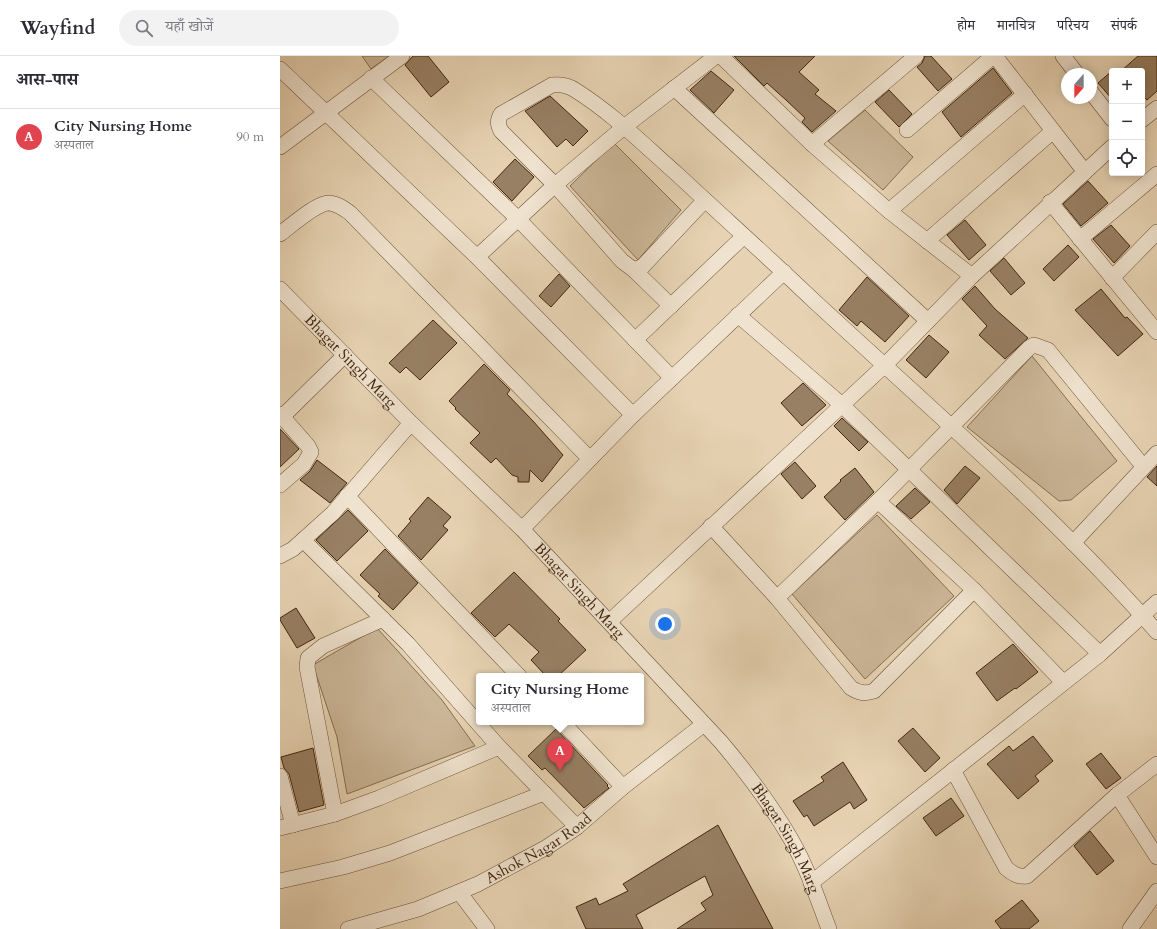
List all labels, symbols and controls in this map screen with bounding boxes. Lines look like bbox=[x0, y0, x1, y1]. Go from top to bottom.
search box bbox=[119, 10, 399, 46]
text: Wayfind bbox=[20, 15, 95, 41]
text: यहाँ खोजें bbox=[165, 16, 213, 36]
text: होम bbox=[957, 16, 975, 35]
text: मानचित्र bbox=[997, 16, 1035, 35]
text: परिचय bbox=[1057, 16, 1089, 35]
text: संपर्क bbox=[1111, 16, 1137, 35]
icon: search bbox=[133, 17, 155, 39]
text: आस-पास bbox=[16, 68, 78, 91]
north arrow bbox=[1061, 68, 1097, 104]
map controls bbox=[1109, 68, 1145, 176]
button: + bbox=[1109, 68, 1145, 104]
button: − bbox=[1109, 104, 1145, 140]
text: City Nursing Home bbox=[54, 116, 192, 136]
text: A bbox=[24, 128, 34, 146]
text: 90 m bbox=[236, 128, 264, 146]
text: अस्पताल bbox=[54, 136, 94, 154]
button: locate bbox=[1109, 140, 1145, 176]
street label: Bhagat Singh Marg bbox=[300, 310, 402, 413]
street label: Bhagat Singh Marg bbox=[530, 538, 629, 643]
your location bbox=[655, 614, 675, 634]
popup bbox=[476, 673, 644, 725]
text: City Nursing Home bbox=[491, 679, 629, 699]
text: अस्पताल bbox=[491, 699, 530, 717]
pin: A bbox=[547, 738, 573, 771]
street label: Bhagat Singh Marg bbox=[747, 779, 825, 897]
street label: Ashok Nagar Road bbox=[482, 809, 596, 888]

